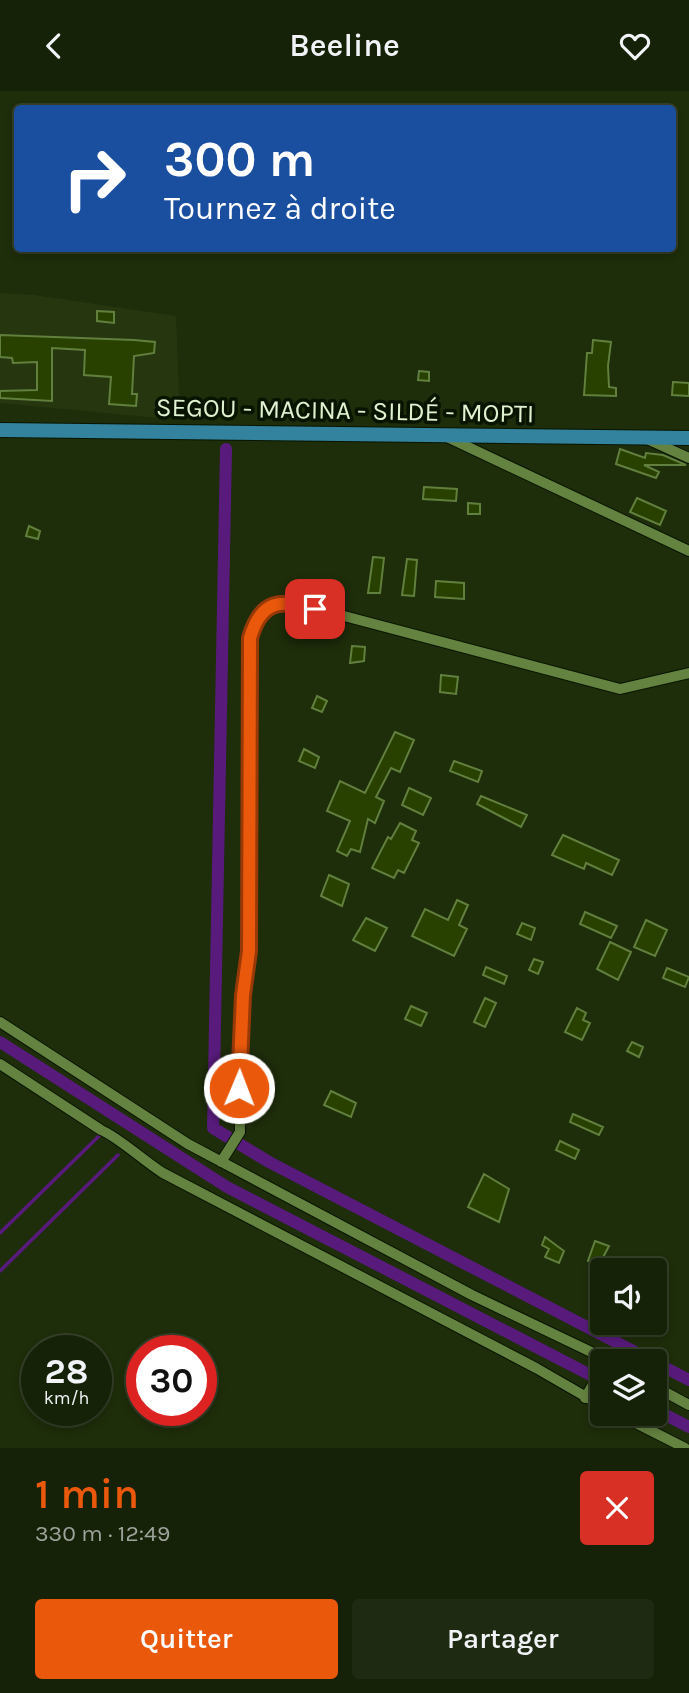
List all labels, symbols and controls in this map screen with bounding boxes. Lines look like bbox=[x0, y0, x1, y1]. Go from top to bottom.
icon: back bbox=[35, 27, 73, 65]
text: Beeline bbox=[289, 27, 400, 64]
icon: heart bbox=[616, 27, 654, 65]
text: 300 m bbox=[164, 131, 315, 188]
icon: right bbox=[49, 133, 140, 224]
text: Tournez à droite bbox=[164, 190, 396, 227]
street label: SEGOU - MACINA - SILDÉ - MOPTI bbox=[156, 391, 534, 429]
pin bbox=[285, 579, 345, 639]
icon: arrive bbox=[296, 590, 334, 628]
position arrow bbox=[202, 1051, 276, 1125]
map controls bbox=[590, 1258, 667, 1426]
button: sound bbox=[590, 1258, 667, 1335]
speed limit sign: 30 bbox=[126, 1335, 217, 1426]
button: layers bbox=[590, 1349, 667, 1426]
text: 28 bbox=[45, 1351, 88, 1392]
text: km/h bbox=[44, 1387, 89, 1409]
text: 1 min bbox=[35, 1469, 139, 1519]
button: close bbox=[580, 1471, 654, 1545]
text: 330 m · 12:49 bbox=[35, 1520, 170, 1547]
button: Quitter bbox=[35, 1599, 338, 1679]
button: Partager bbox=[352, 1599, 654, 1679]

